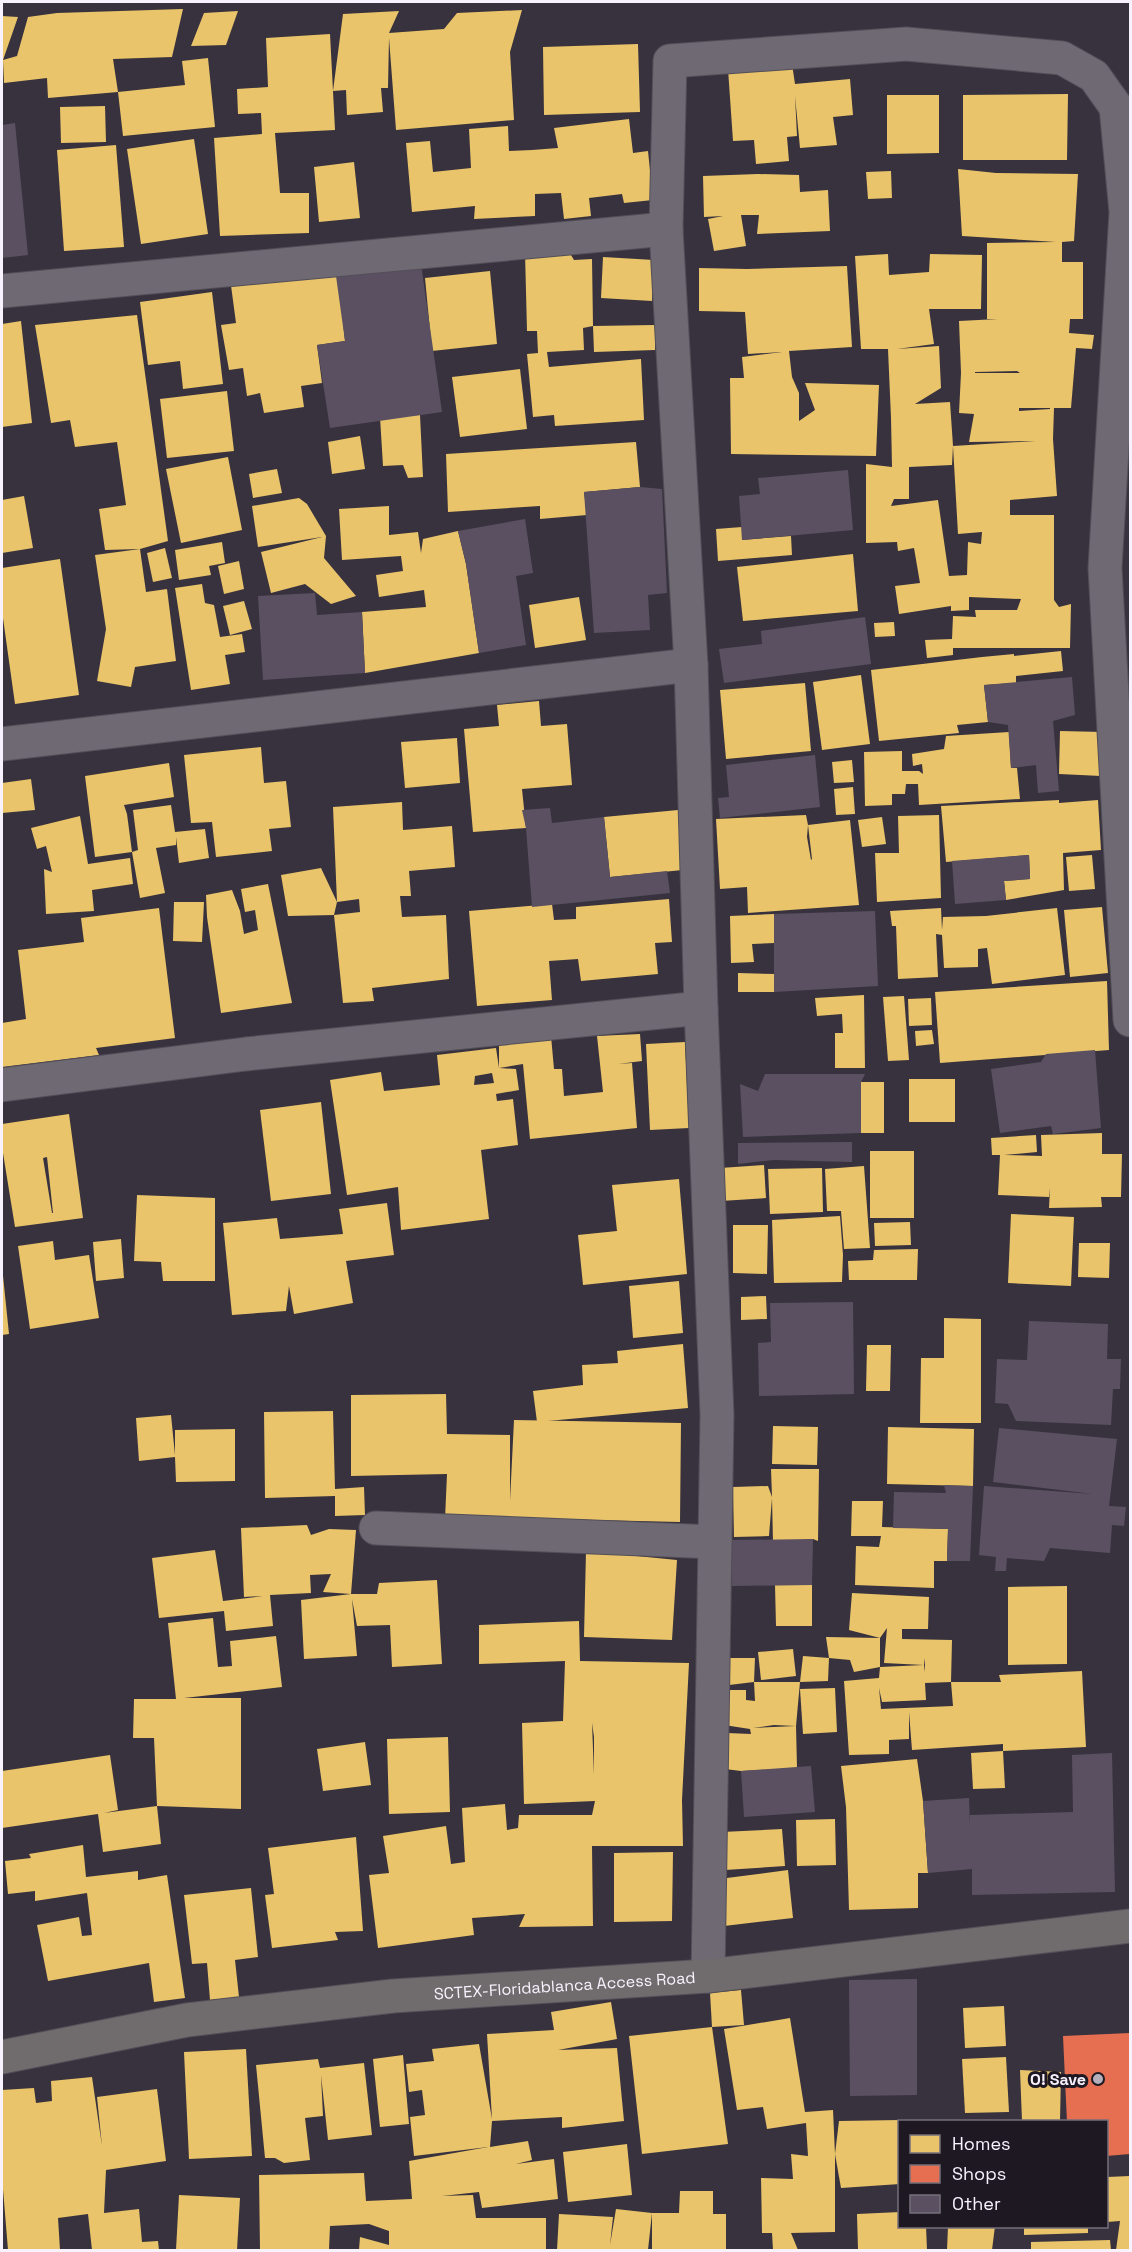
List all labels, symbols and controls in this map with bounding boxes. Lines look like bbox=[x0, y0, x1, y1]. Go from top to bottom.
street label: SCTEX-Floridablanca Access Road bbox=[433, 1966, 696, 2004]
place label: O! Save bbox=[1030, 2069, 1086, 2090]
marker: O! Save bbox=[1091, 2072, 1105, 2086]
legend bbox=[898, 2120, 1108, 2228]
text: Homes bbox=[952, 2132, 1011, 2155]
text: Shops bbox=[952, 2162, 1006, 2185]
text: Other bbox=[952, 2192, 1001, 2215]

